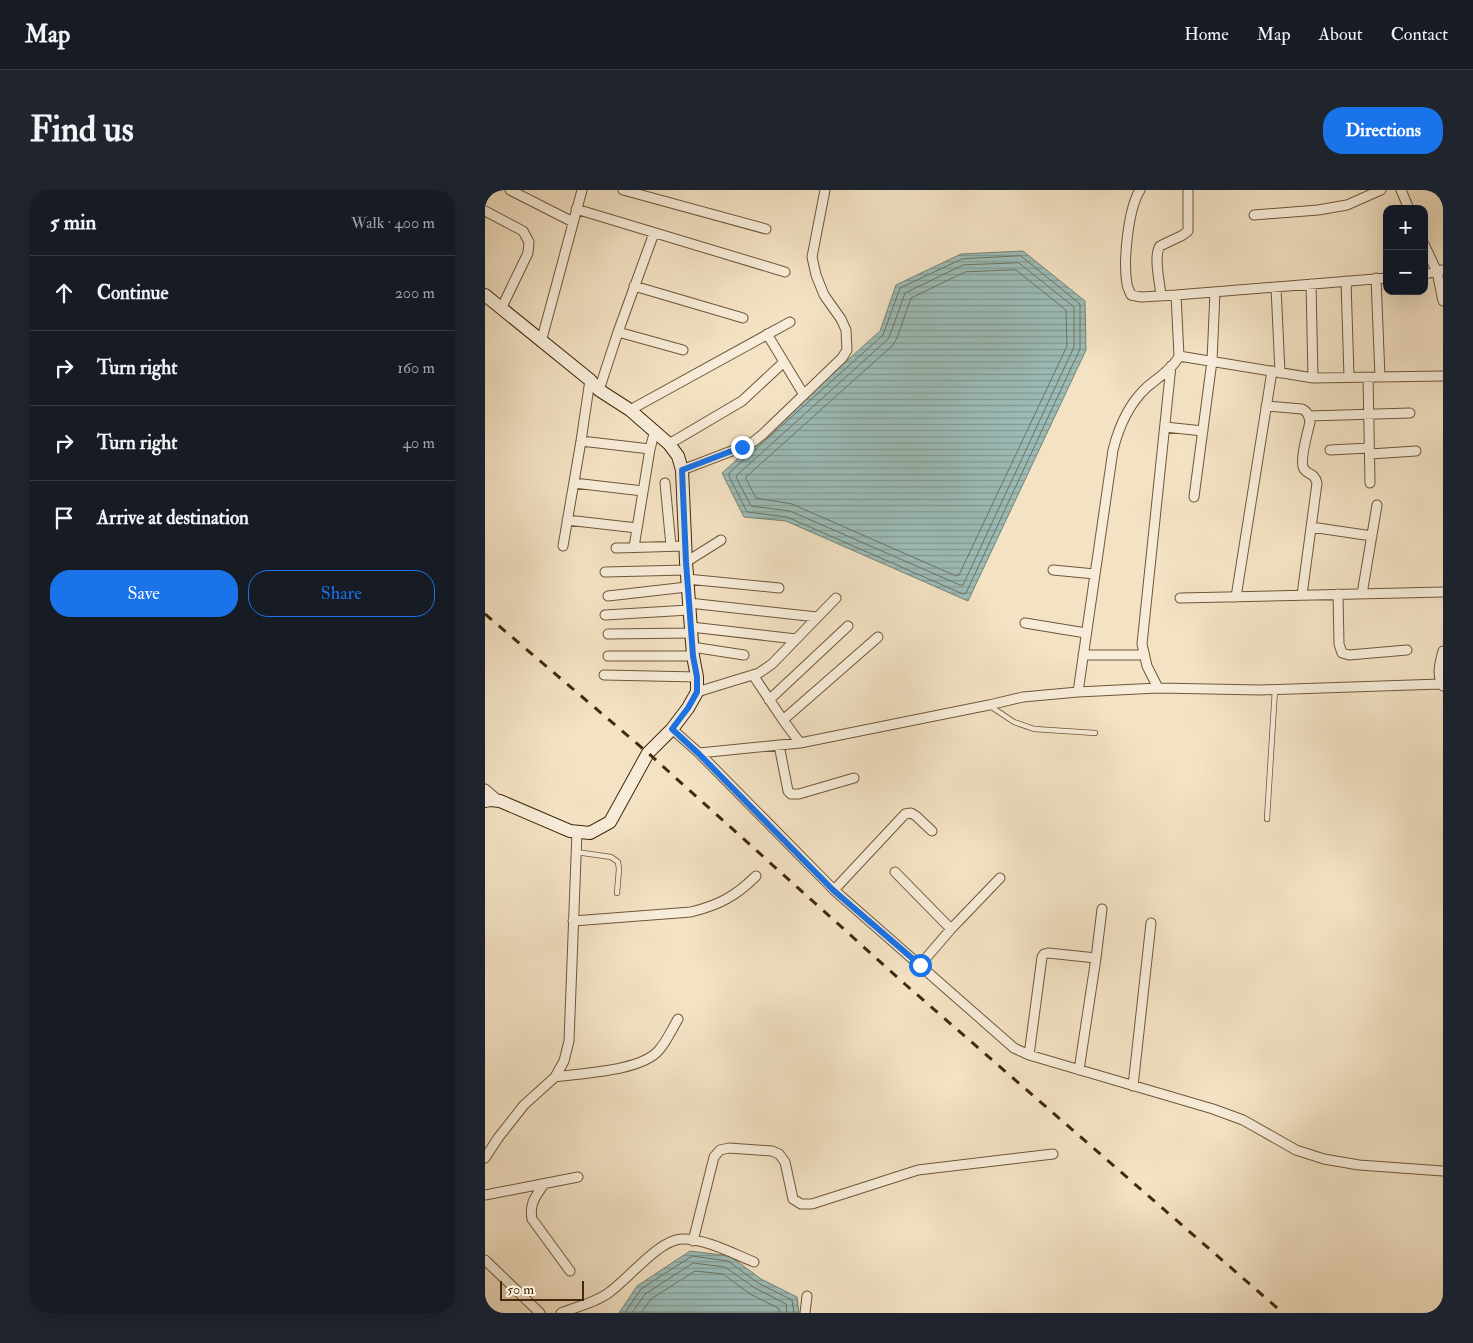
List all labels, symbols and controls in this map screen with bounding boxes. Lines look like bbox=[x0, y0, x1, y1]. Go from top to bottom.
text: Map bbox=[25, 19, 70, 50]
text: Home bbox=[1184, 23, 1229, 46]
text: Map bbox=[1257, 23, 1291, 46]
text: About bbox=[1319, 23, 1363, 46]
text: Contact bbox=[1391, 23, 1448, 46]
button: Directions bbox=[1323, 107, 1443, 154]
text: Find us bbox=[30, 108, 134, 152]
map controls bbox=[1383, 205, 1428, 295]
button: + bbox=[1383, 205, 1428, 250]
text: 5 min bbox=[50, 209, 96, 236]
text: Walk · 400 m bbox=[351, 213, 435, 233]
button: − bbox=[1383, 250, 1428, 295]
icon: ahead bbox=[50, 279, 78, 307]
text: Continue bbox=[97, 281, 168, 305]
text: 200 m bbox=[395, 283, 435, 303]
icon: right bbox=[50, 354, 78, 382]
text: Turn right bbox=[97, 356, 177, 380]
text: 160 m bbox=[397, 358, 435, 378]
icon: right bbox=[50, 429, 78, 457]
text: Turn right bbox=[97, 431, 177, 455]
text: 40 m bbox=[402, 433, 435, 453]
route end bbox=[731, 436, 754, 459]
icon: arrive bbox=[50, 504, 78, 532]
text: Arrive at destination bbox=[97, 506, 249, 530]
button: Save bbox=[50, 570, 238, 617]
button: Share bbox=[248, 570, 435, 617]
route start bbox=[909, 954, 932, 977]
scale bar bbox=[500, 1278, 584, 1301]
text: 50 m bbox=[507, 1281, 534, 1298]

